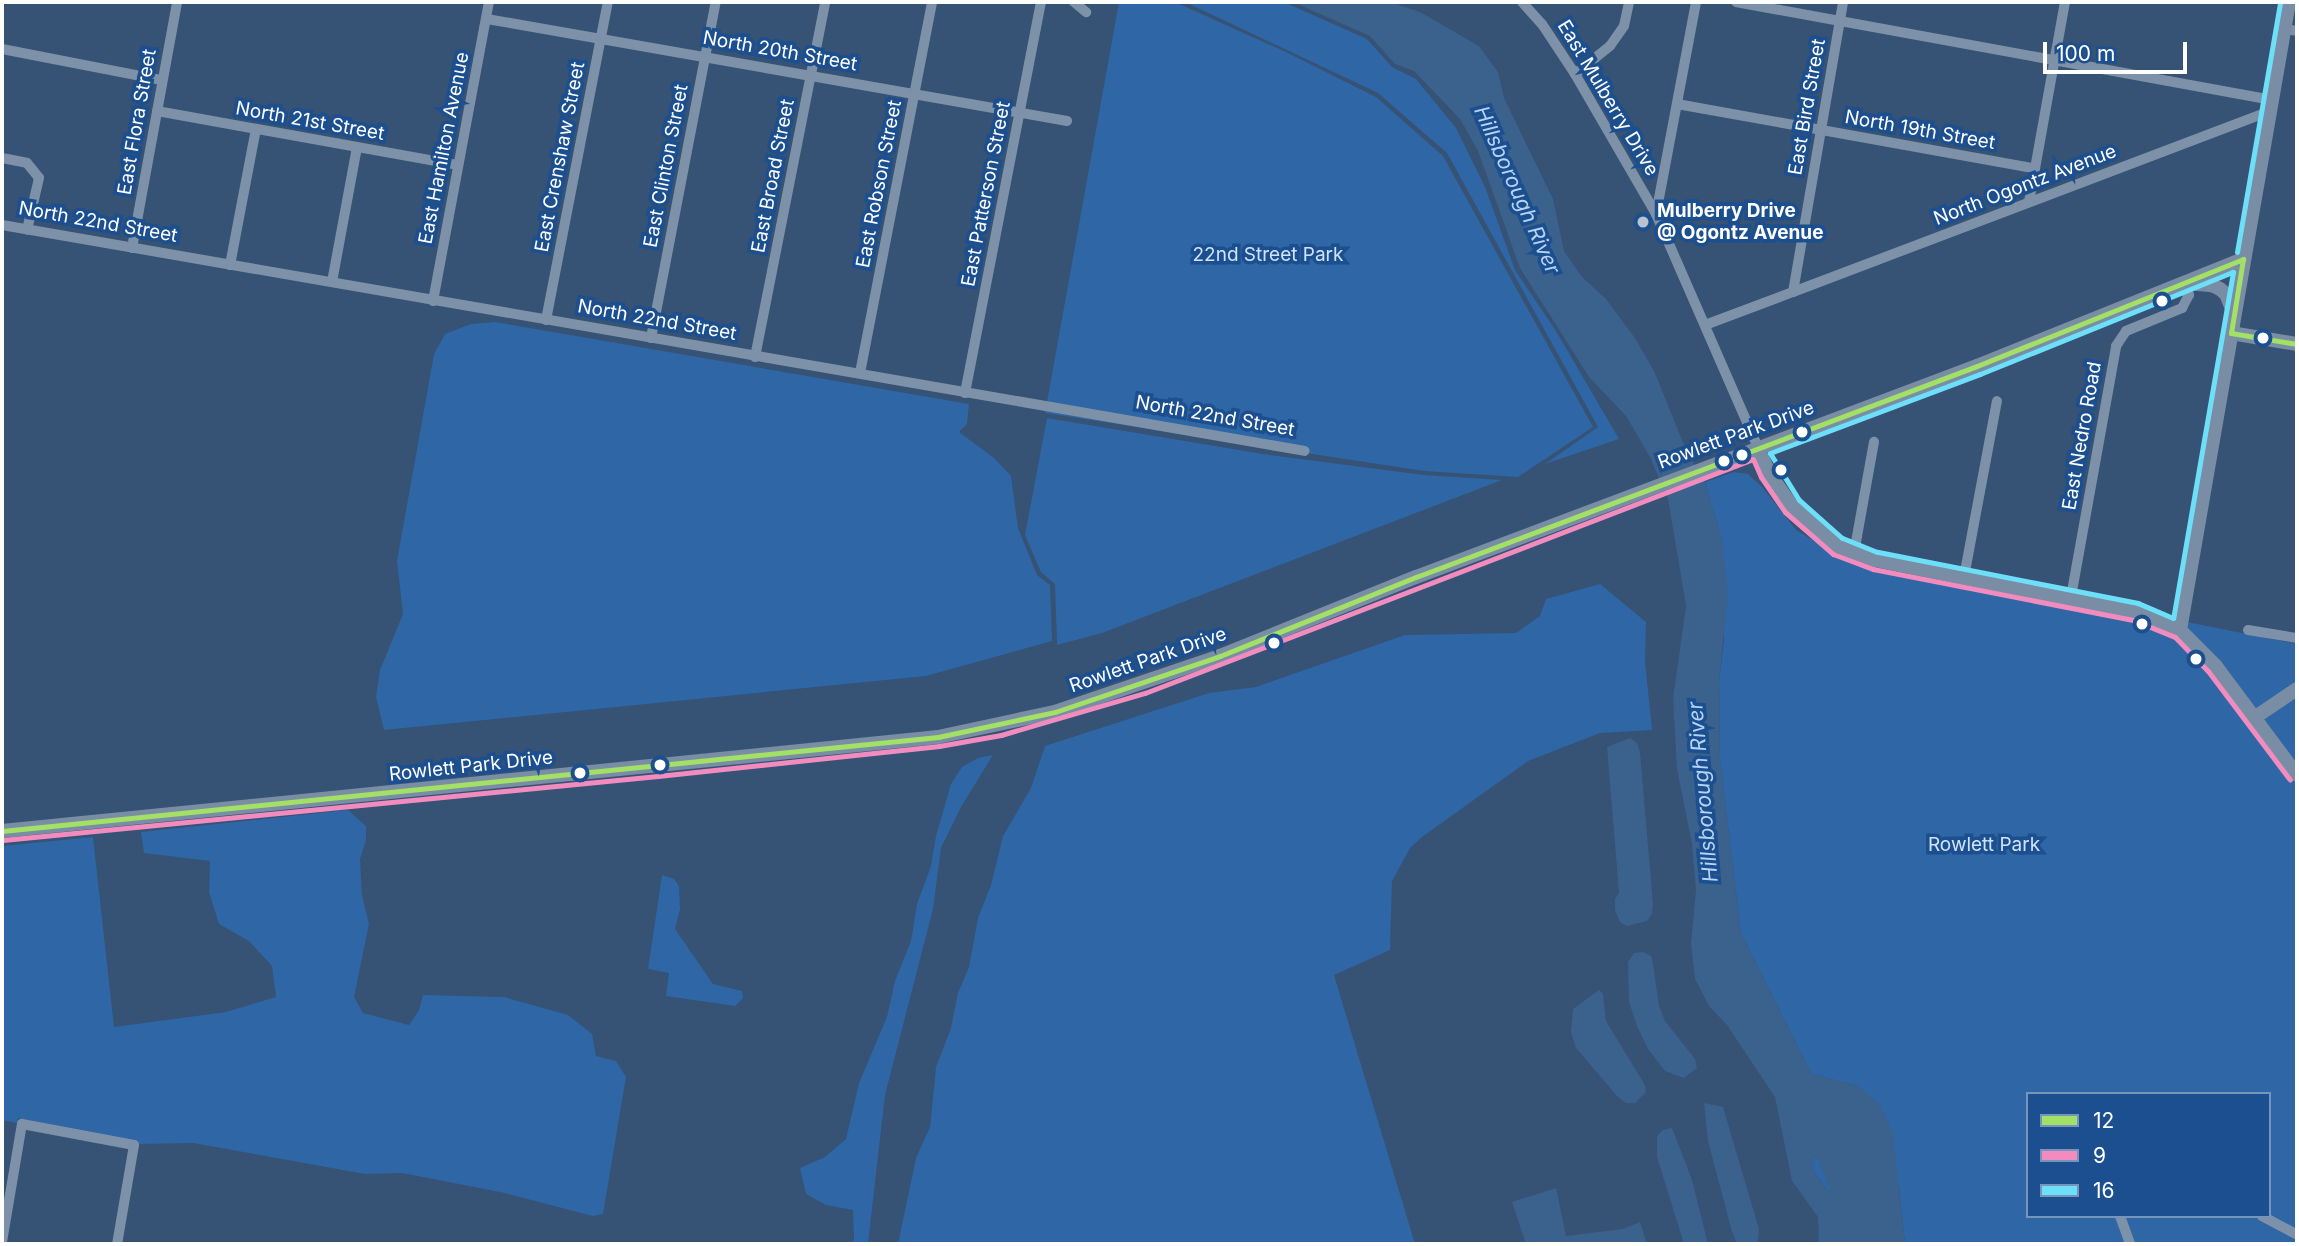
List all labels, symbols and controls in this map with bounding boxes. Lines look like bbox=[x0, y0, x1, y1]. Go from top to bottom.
street label: East Mulberry Drive bbox=[1553, 16, 1663, 180]
street label: North 20th Street bbox=[701, 26, 859, 76]
scale bar bbox=[2047, 28, 2190, 72]
street label: East Bird Street bbox=[1784, 37, 1830, 177]
text: 100 m bbox=[2056, 41, 2115, 66]
street label: East Flora Street bbox=[113, 47, 161, 197]
street label: East Hamilton Avenue bbox=[414, 50, 474, 246]
street label: East Crenshaw Street bbox=[530, 60, 590, 254]
street label: East Clinton Street bbox=[639, 83, 693, 249]
street label: North 21st Street bbox=[234, 97, 386, 145]
street label: East Broad Street bbox=[747, 97, 799, 255]
street label: East Robson Street bbox=[852, 98, 906, 270]
street label: East Patterson Street bbox=[957, 100, 1015, 288]
water label: Hillsborough River bbox=[1469, 102, 1565, 278]
street label: North 19th Street bbox=[1843, 106, 1997, 154]
street label: North Ogontz Avenue bbox=[1931, 140, 2119, 230]
street label: North 22nd Street bbox=[17, 197, 179, 247]
place label: Mulberry Drive @ Ogontz Avenue bbox=[1657, 200, 1824, 244]
marker: Mulberry Drive @ Ogontz Avenue bbox=[1635, 214, 1651, 230]
park label: 22nd Street Park bbox=[1192, 244, 1344, 266]
unlabelled marker bbox=[2155, 294, 2169, 308]
street label: North 22nd Street bbox=[576, 295, 738, 345]
unlabelled marker bbox=[2256, 331, 2270, 345]
street label: East Nedro Road bbox=[2058, 360, 2106, 512]
street label: North 22nd Street bbox=[1134, 391, 1296, 441]
street label: Rowlett Park Drive bbox=[1655, 396, 1817, 474]
unlabelled marker bbox=[1795, 425, 1809, 439]
unlabelled marker bbox=[1735, 448, 1749, 462]
unlabelled marker bbox=[1717, 454, 1731, 468]
unlabelled marker bbox=[1774, 463, 1788, 477]
unlabelled marker bbox=[2135, 617, 2149, 631]
street label: Rowlett Park Drive bbox=[1066, 622, 1230, 698]
unlabelled marker bbox=[1267, 636, 1281, 650]
unlabelled marker bbox=[2189, 652, 2203, 666]
water label: Hillsborough River bbox=[1683, 701, 1723, 883]
street label: Rowlett Park Drive bbox=[388, 746, 554, 786]
unlabelled marker bbox=[653, 758, 667, 772]
unlabelled marker bbox=[573, 766, 587, 780]
park label: Rowlett Park bbox=[1928, 834, 2040, 856]
legend bbox=[2026, 1092, 2271, 1218]
text: 12 bbox=[2093, 1108, 2114, 1133]
text: 9 bbox=[2093, 1143, 2106, 1168]
text: 16 bbox=[2093, 1178, 2115, 1203]

